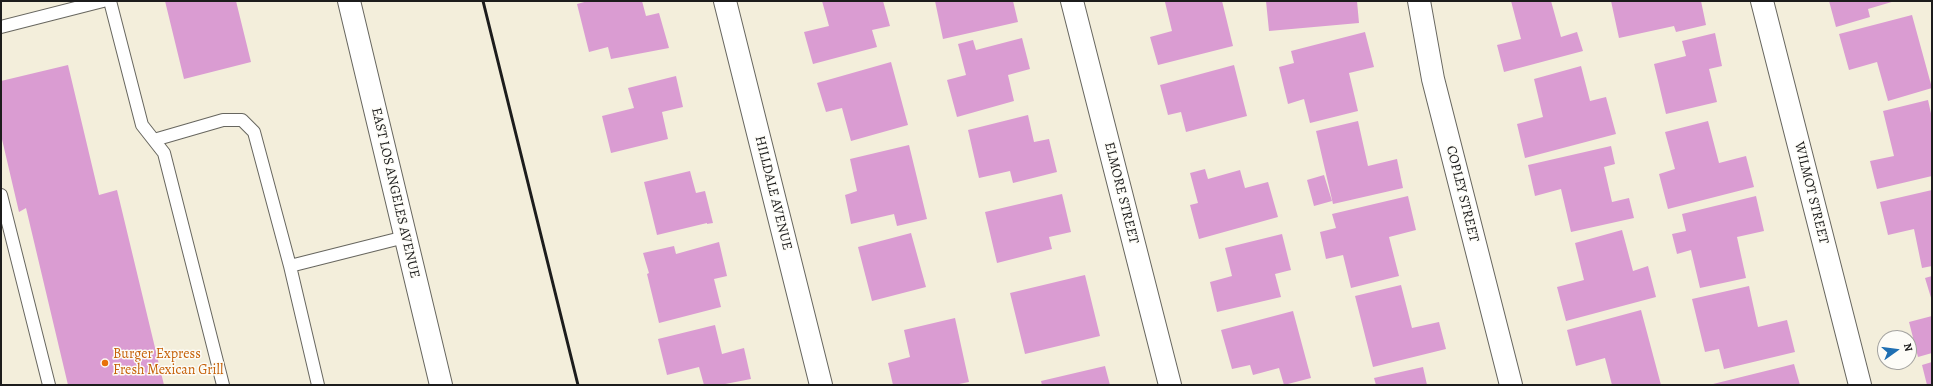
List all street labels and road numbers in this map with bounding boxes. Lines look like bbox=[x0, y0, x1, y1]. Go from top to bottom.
street label: EAST LOS ANGELES AVENUE bbox=[367, 106, 423, 280]
street label: HILLDALE AVENUE bbox=[751, 134, 795, 252]
street label: ELMORE STREET bbox=[1100, 140, 1142, 246]
street label: WILMOT STREET bbox=[1790, 140, 1832, 246]
street label: COPLEY STREET bbox=[1442, 144, 1482, 244]

